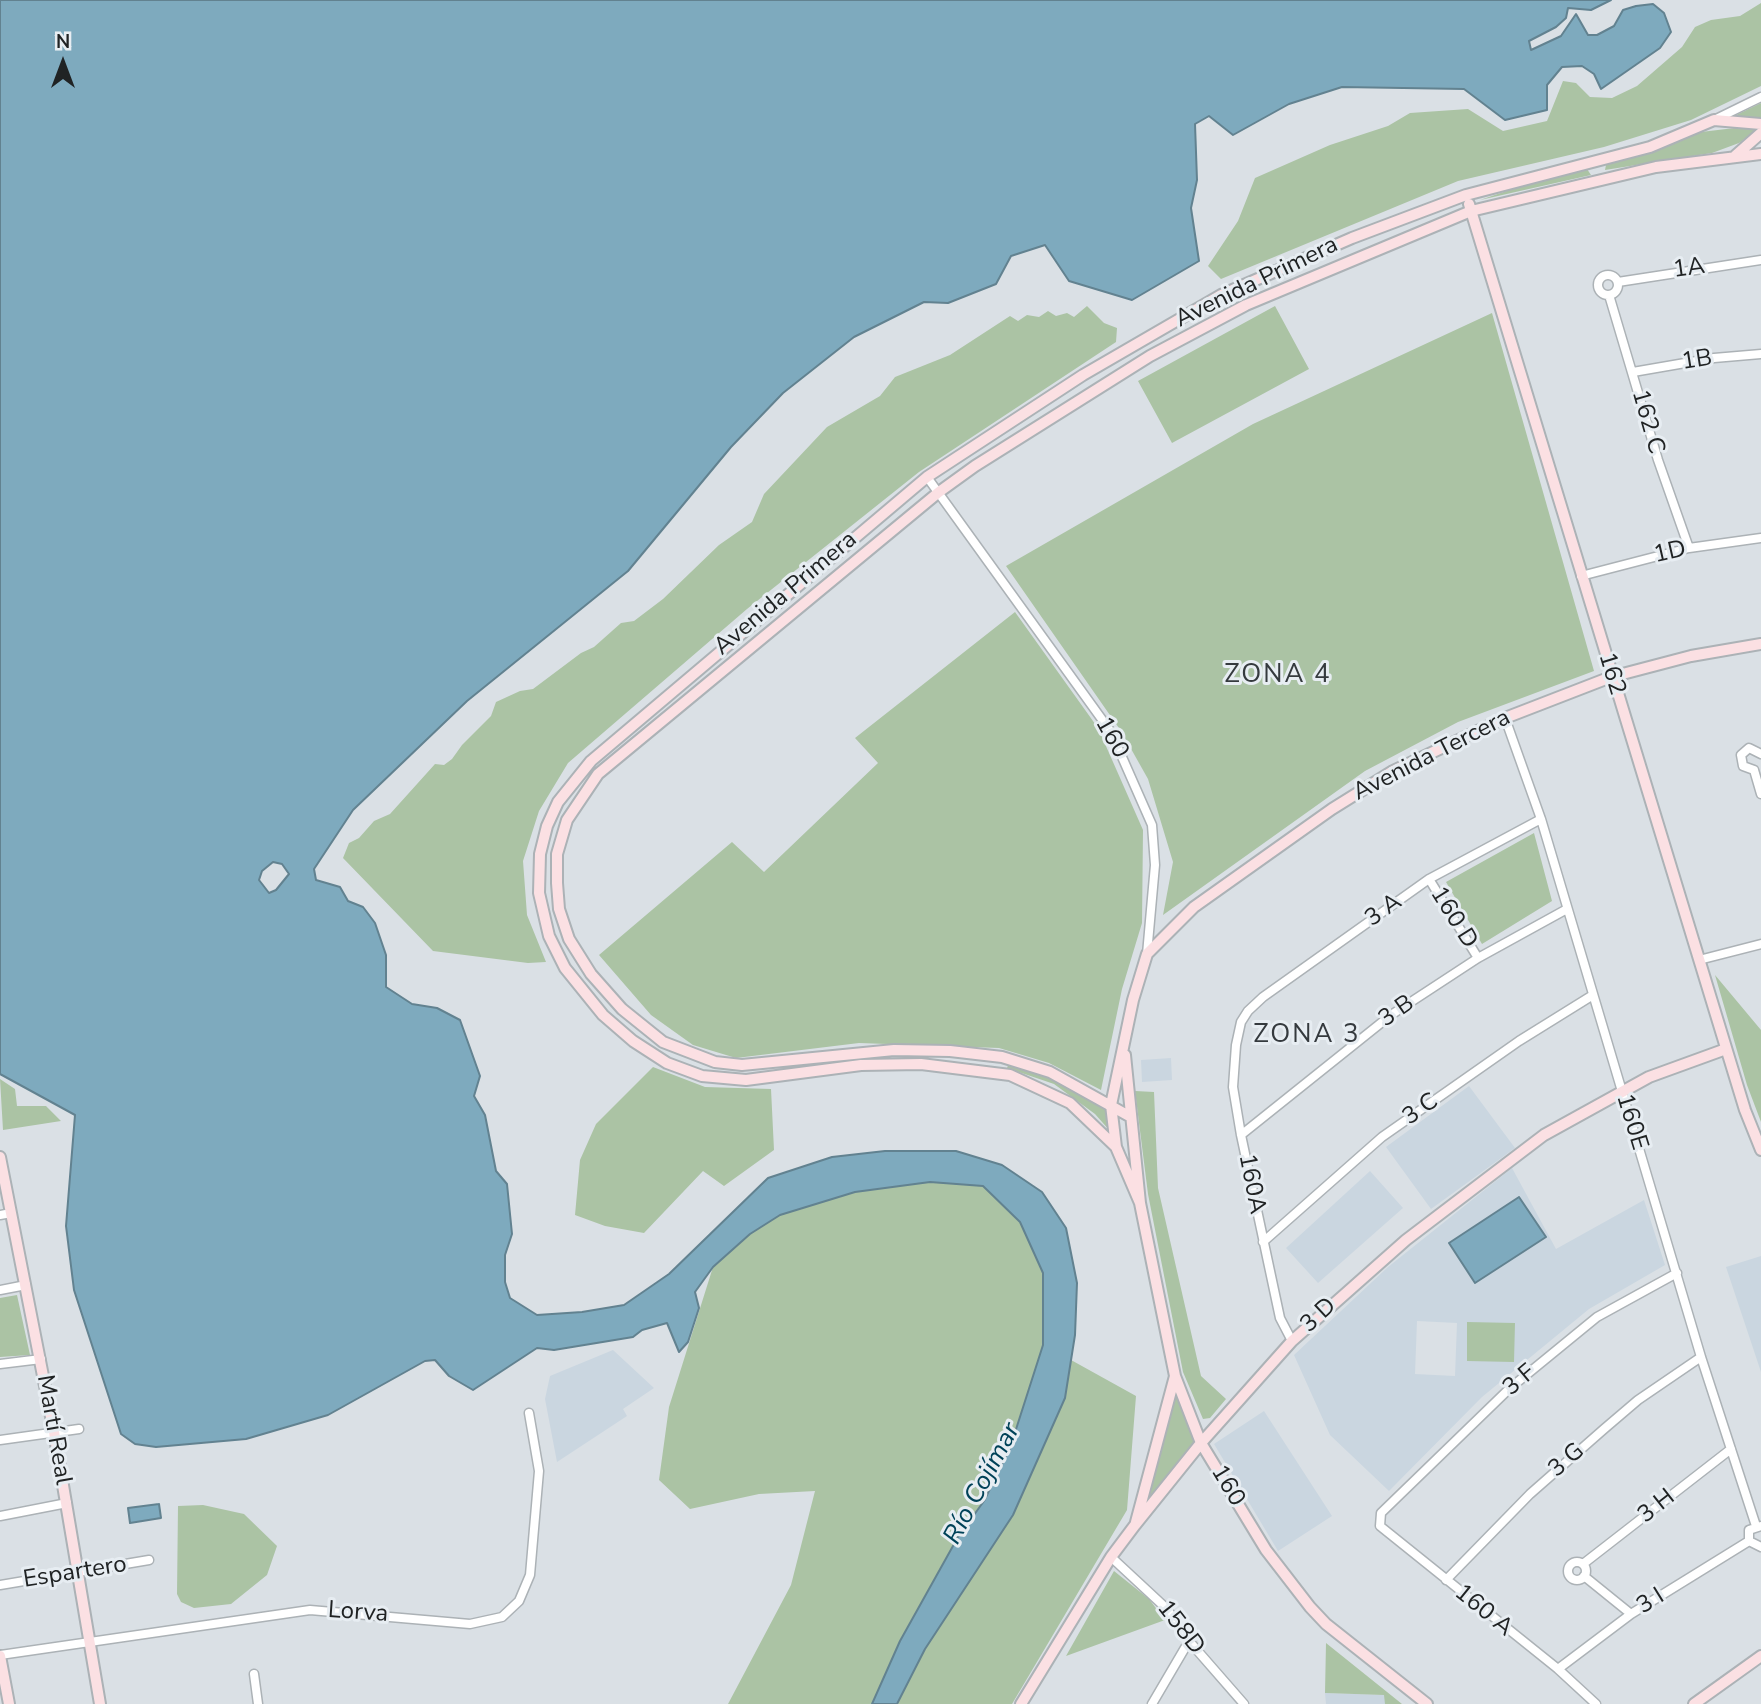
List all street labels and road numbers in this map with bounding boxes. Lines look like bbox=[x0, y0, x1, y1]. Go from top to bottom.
street label: Avenida Primera bbox=[1171, 231, 1343, 335]
street label: 1A bbox=[1671, 253, 1707, 285]
street label: 1B bbox=[1680, 344, 1714, 378]
street label: 162 C bbox=[1624, 387, 1670, 457]
street label: Avenida Primera bbox=[709, 526, 863, 662]
street label: 1D bbox=[1651, 535, 1689, 571]
street label: 162 bbox=[1591, 649, 1631, 699]
street label: Avenida Tercera bbox=[1349, 704, 1515, 808]
street label: 160 bbox=[1088, 712, 1134, 764]
street label: 160 D bbox=[1423, 882, 1483, 954]
street label: 3 A bbox=[1360, 888, 1408, 934]
street label: 3 B bbox=[1374, 990, 1420, 1034]
street label: 3 C bbox=[1398, 1088, 1444, 1132]
street label: 160E bbox=[1609, 1090, 1653, 1154]
street label: 160A bbox=[1231, 1151, 1271, 1217]
street label: 3 D bbox=[1295, 1292, 1343, 1340]
street label: 3 F bbox=[1498, 1359, 1542, 1403]
street label: Martí Real bbox=[29, 1373, 77, 1487]
street label: 3 G bbox=[1543, 1438, 1591, 1484]
street label: 160 bbox=[1204, 1460, 1250, 1512]
street label: 3 H bbox=[1633, 1484, 1681, 1530]
street label: Espartero bbox=[21, 1551, 129, 1595]
street label: 160 A bbox=[1448, 1579, 1518, 1643]
street label: 3 I bbox=[1632, 1583, 1670, 1621]
street label: 158D bbox=[1150, 1595, 1210, 1661]
street label: Lorva bbox=[327, 1597, 389, 1629]

